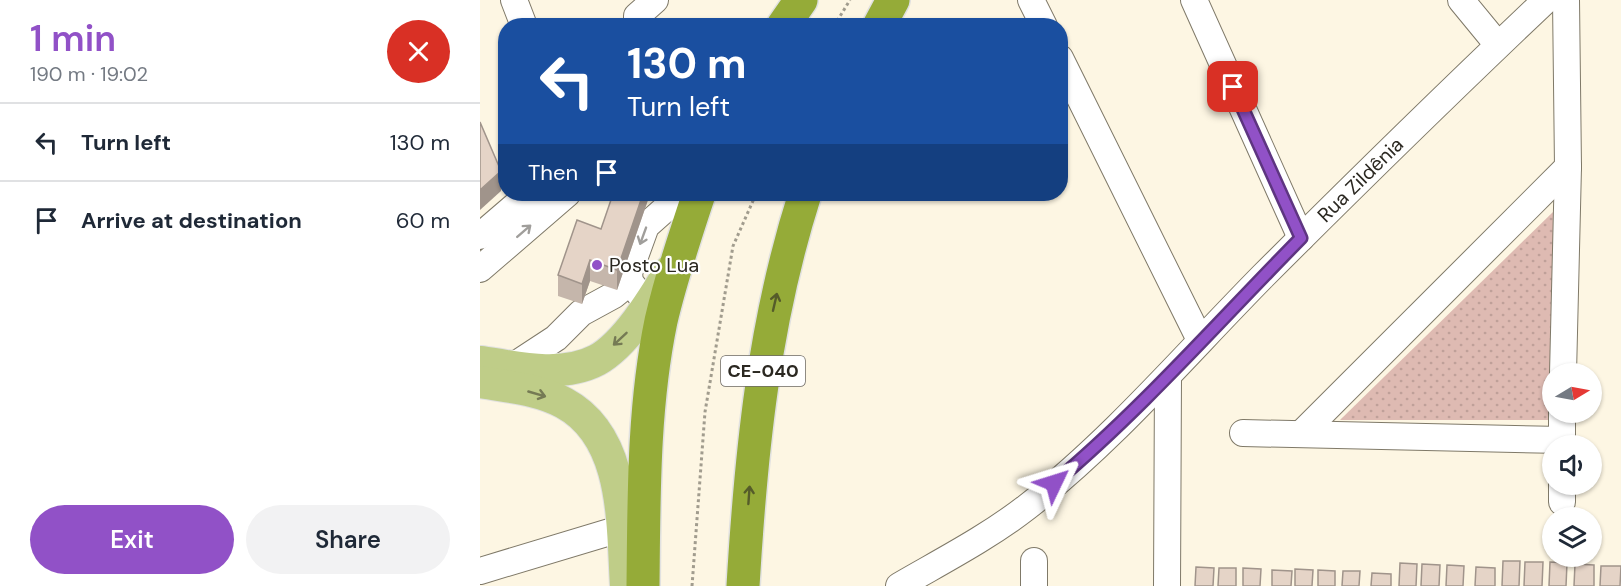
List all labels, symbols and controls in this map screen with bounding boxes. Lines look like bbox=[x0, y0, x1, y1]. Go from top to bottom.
text: 1 min bbox=[30, 15, 116, 62]
button: close bbox=[387, 20, 450, 83]
text: 130 m bbox=[627, 36, 747, 91]
icon: left bbox=[528, 42, 606, 120]
text: 190 m · 19:02 bbox=[30, 61, 148, 87]
pin bbox=[1207, 61, 1258, 112]
icon: arrive bbox=[1216, 70, 1249, 103]
text: Turn left bbox=[627, 89, 730, 124]
icon: left bbox=[30, 126, 63, 159]
text: Turn left bbox=[81, 128, 171, 157]
text: 130 m bbox=[390, 128, 450, 157]
street label: Rua Zildênia bbox=[1312, 131, 1409, 228]
icon: arrive bbox=[590, 156, 623, 189]
text: Then bbox=[528, 158, 578, 187]
icon: arrive bbox=[30, 204, 63, 237]
text: Arrive at destination bbox=[81, 206, 302, 235]
text: 60 m bbox=[396, 206, 450, 235]
one-way arrow bbox=[516, 225, 532, 238]
one-way arrow bbox=[637, 226, 648, 245]
place label: Posto Lua bbox=[609, 252, 699, 278]
marker: Posto Lua bbox=[590, 258, 604, 272]
one-way arrow bbox=[769, 292, 781, 311]
one-way arrow bbox=[613, 332, 628, 346]
road number: CE-040 bbox=[721, 356, 805, 386]
north arrow bbox=[1542, 363, 1602, 423]
map controls bbox=[1542, 363, 1602, 567]
one-way arrow bbox=[527, 388, 546, 400]
button: sound bbox=[1542, 435, 1602, 495]
position arrow bbox=[1022, 451, 1086, 515]
one-way arrow bbox=[744, 485, 755, 505]
button: Exit bbox=[30, 505, 234, 574]
button: Share bbox=[246, 505, 450, 574]
button: layers bbox=[1542, 507, 1602, 567]

